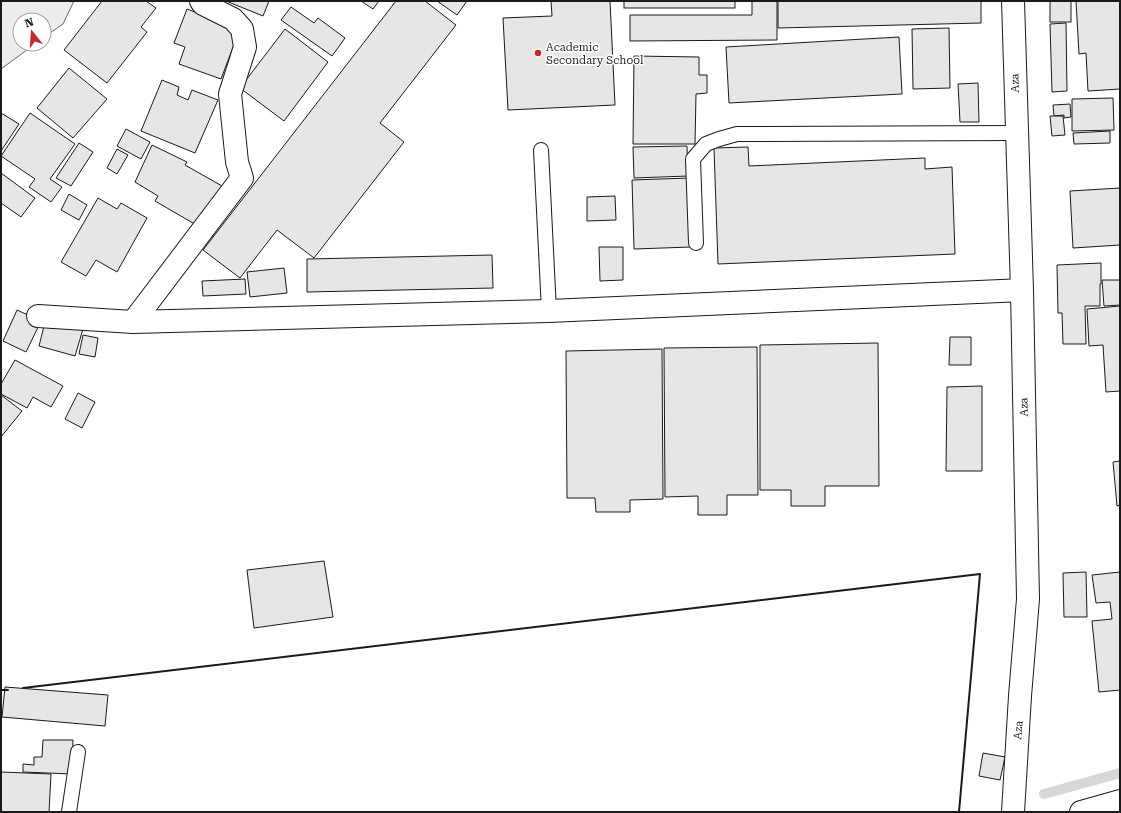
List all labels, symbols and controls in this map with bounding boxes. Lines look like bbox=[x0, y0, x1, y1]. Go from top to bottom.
north arrow bbox=[12, 12, 52, 52]
text: N bbox=[23, 15, 36, 30]
place label: Academic Secondary School bbox=[546, 41, 644, 67]
marker: Academic Secondary School bbox=[533, 48, 543, 58]
street label: Aza bbox=[1008, 73, 1022, 93]
street label: Aza bbox=[1017, 397, 1031, 417]
street label: Aza bbox=[1011, 720, 1025, 740]

